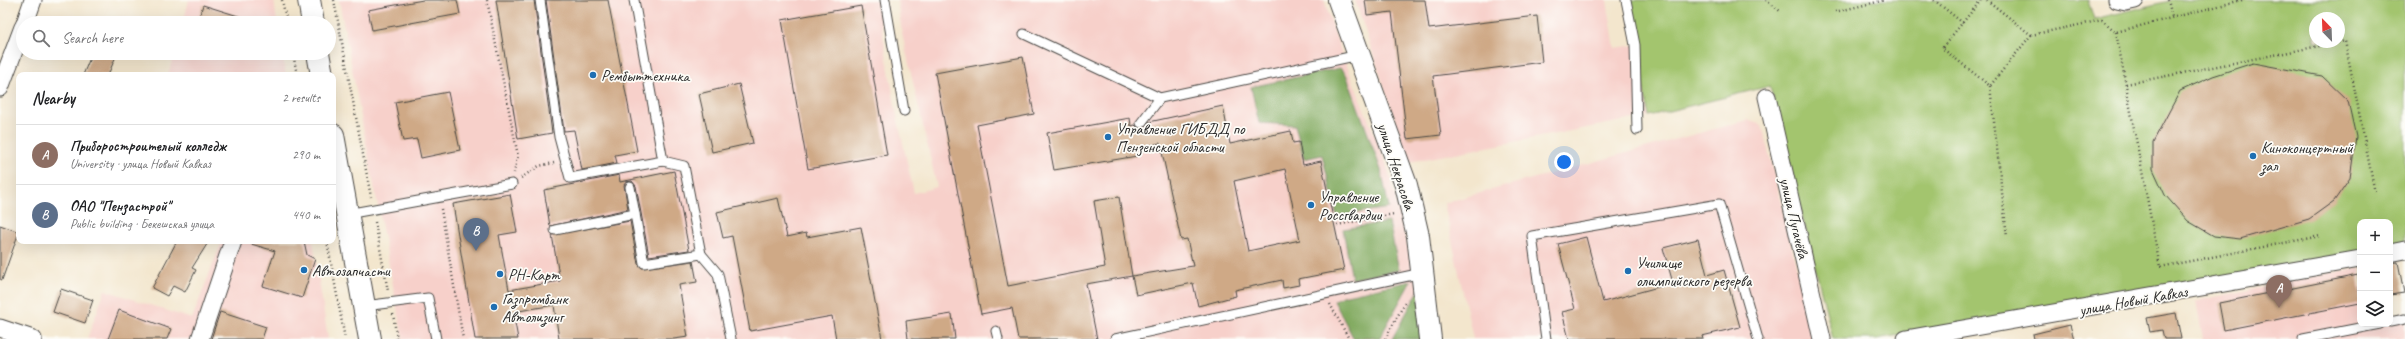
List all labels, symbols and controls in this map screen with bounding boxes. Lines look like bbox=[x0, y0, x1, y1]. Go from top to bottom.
north arrow bbox=[2309, 12, 2345, 48]
search box bbox=[16, 16, 336, 60]
icon: search bbox=[30, 27, 52, 49]
text: Search here bbox=[62, 29, 123, 48]
place label: Рембыттехника bbox=[601, 66, 691, 86]
marker: Рембыттехника bbox=[588, 70, 598, 80]
text: Nearby bbox=[32, 88, 75, 109]
text: 2 results bbox=[282, 90, 320, 106]
place label: Управление ГИБДД по Пензенской области bbox=[1116, 119, 1246, 157]
street label: улица Некрасова bbox=[1372, 119, 1420, 213]
marker: Управление ГИБДД по Пензенской области bbox=[1103, 132, 1113, 142]
text: Приборостроителый колледж bbox=[70, 137, 226, 156]
place label: Киноконцертный зал bbox=[2259, 138, 2354, 176]
text: A bbox=[42, 147, 48, 163]
text: 290 m bbox=[292, 147, 320, 163]
marker: Киноконцертный зал bbox=[2248, 151, 2258, 161]
your location bbox=[1554, 152, 1574, 172]
text: University · улица Новый Кавказ bbox=[70, 156, 211, 172]
street label: улица Пугачёва bbox=[1775, 175, 1813, 262]
place label: Управление Россгвардии bbox=[1319, 187, 1382, 225]
text: ОАО "Пензастрой" bbox=[70, 197, 170, 216]
marker: Управление Россгвардии bbox=[1306, 200, 1316, 210]
text: B bbox=[42, 207, 48, 223]
text: 440 m bbox=[292, 207, 320, 223]
text: Public building · Бекешская улица bbox=[70, 216, 214, 232]
pin: B bbox=[463, 218, 489, 251]
map controls bbox=[2357, 219, 2393, 327]
button: + bbox=[2357, 219, 2393, 255]
place label: Училище олимпийского резерва bbox=[1636, 253, 1753, 291]
button: − bbox=[2357, 255, 2393, 291]
place label: Автозапчасти bbox=[312, 261, 391, 281]
marker: Автозапчасти bbox=[299, 265, 309, 275]
place label: РН-Карт bbox=[508, 265, 561, 285]
marker: Училище олимпийского резерва bbox=[1623, 266, 1633, 276]
marker: РН-Карт bbox=[495, 269, 505, 279]
pin: A bbox=[2266, 275, 2292, 308]
street label: улица Новый Кавказ bbox=[2077, 281, 2190, 320]
place label: Газпромбанк Автолизинг bbox=[502, 289, 569, 327]
button: layers bbox=[2357, 291, 2393, 327]
marker: Газпромбанк Автолизинг bbox=[489, 302, 499, 312]

